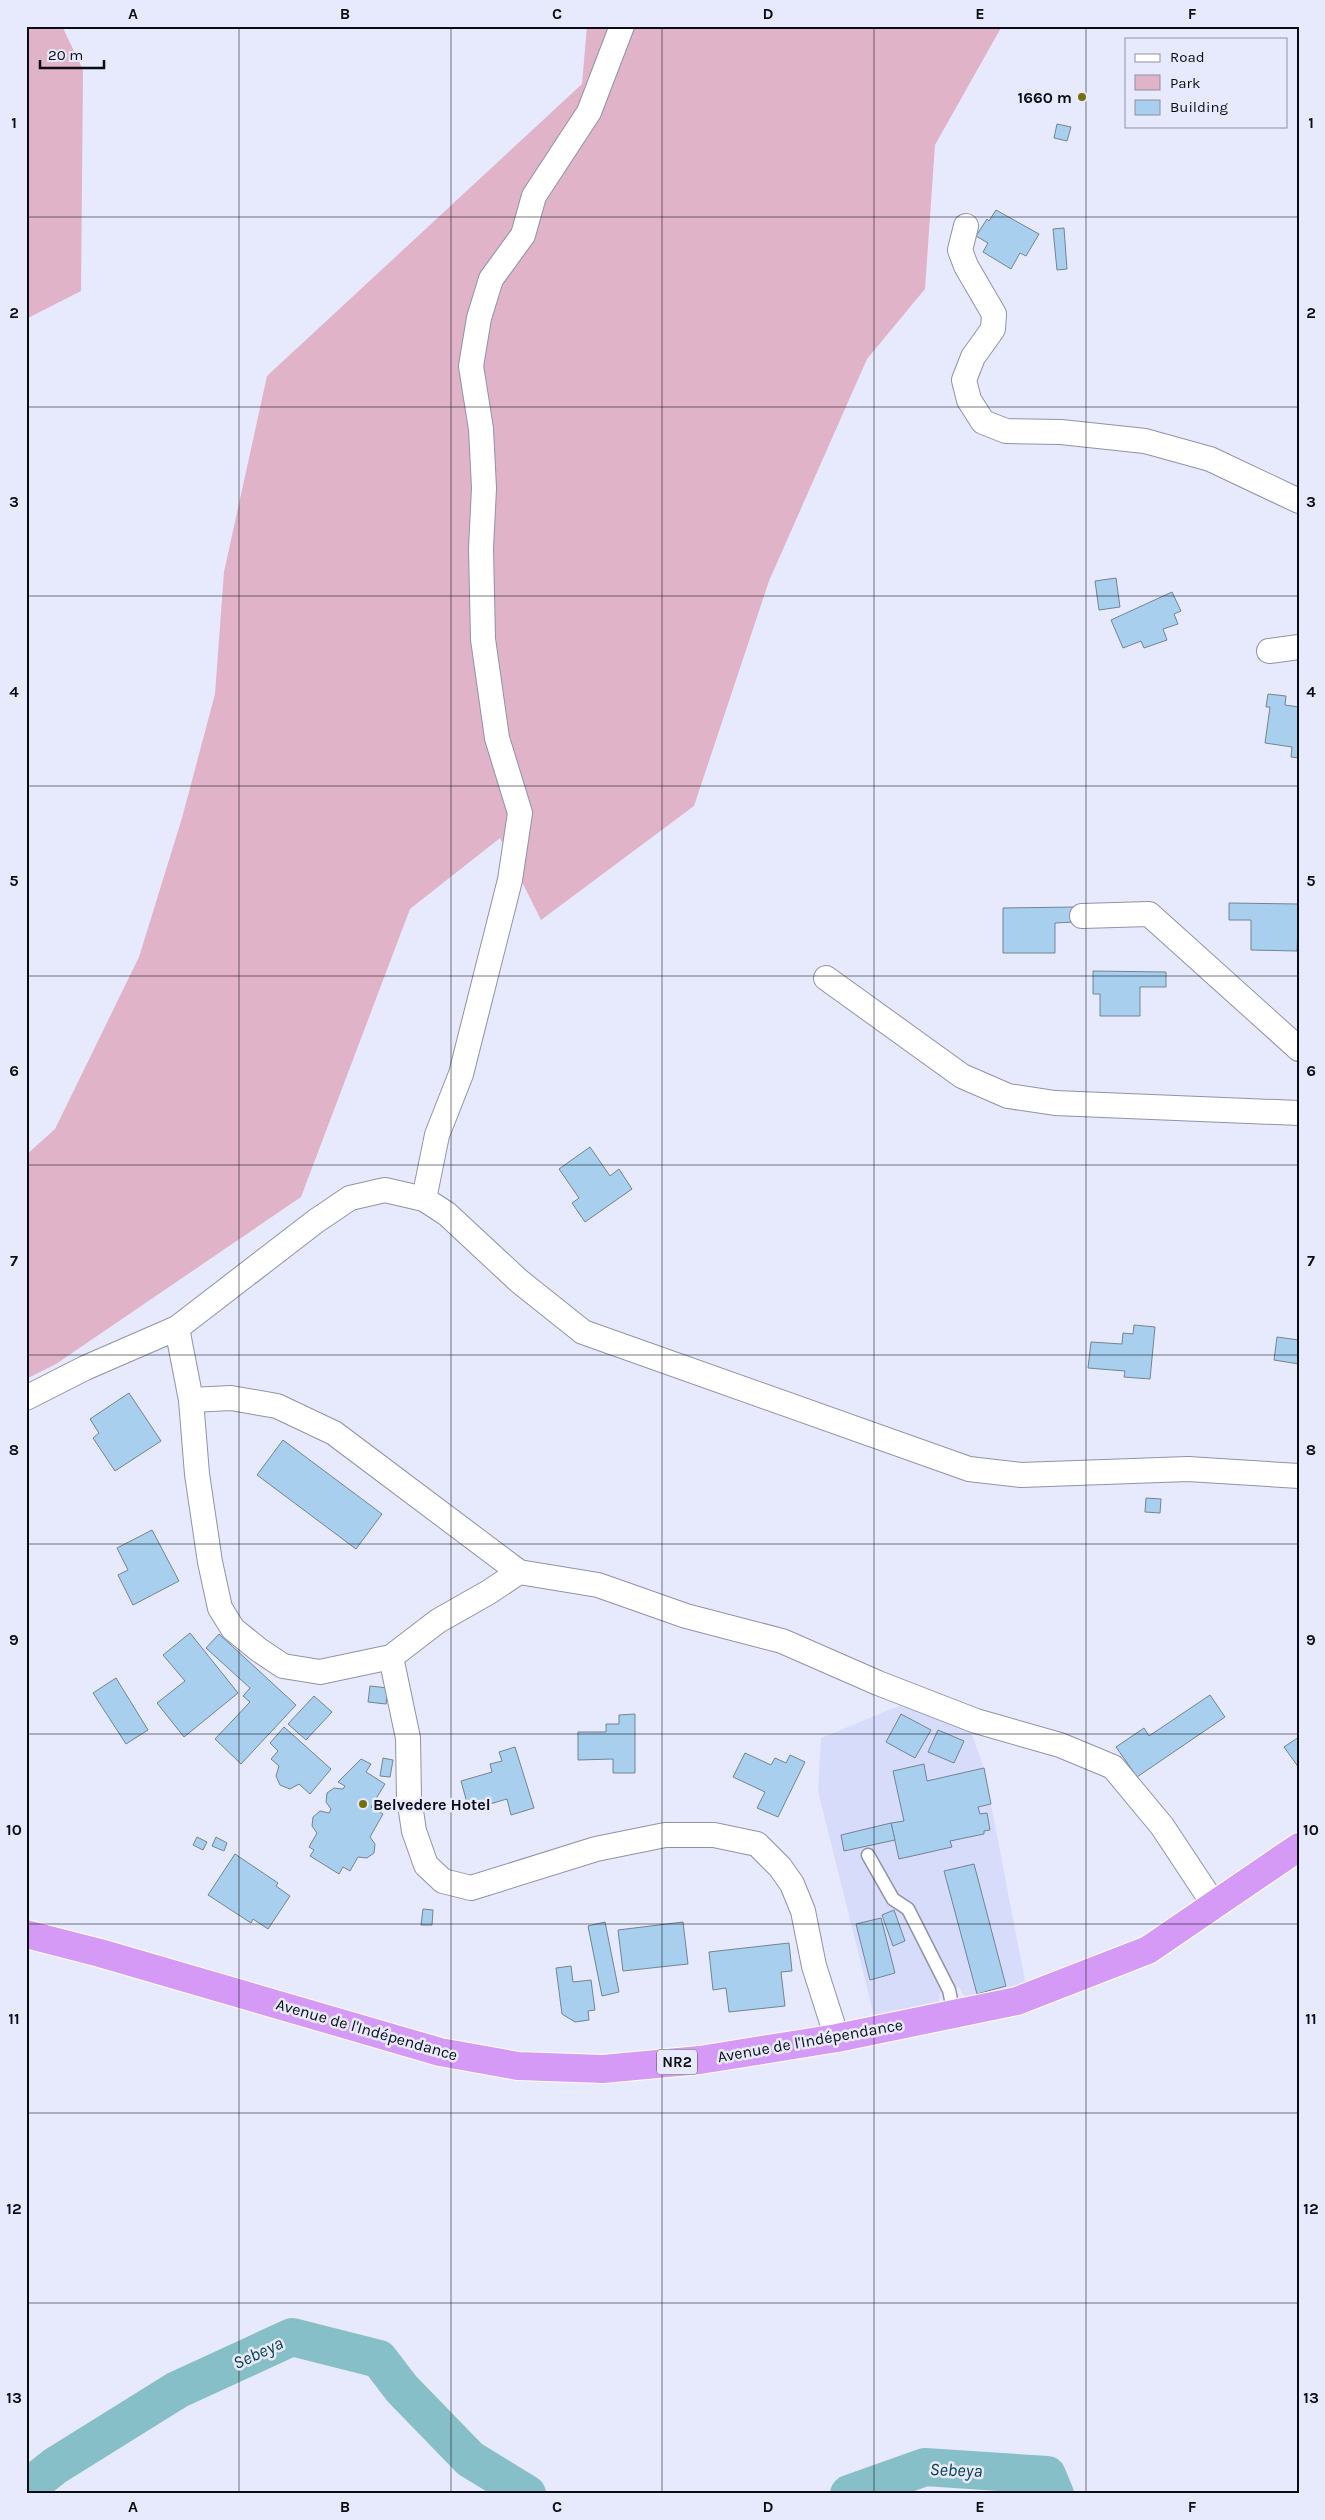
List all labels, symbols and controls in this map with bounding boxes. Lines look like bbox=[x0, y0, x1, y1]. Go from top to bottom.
text: A bbox=[128, 4, 138, 23]
text: B bbox=[340, 4, 350, 23]
text: C bbox=[552, 4, 562, 23]
text: D bbox=[763, 4, 774, 23]
text: E bbox=[975, 4, 985, 23]
text: F bbox=[1188, 4, 1197, 23]
scale bar bbox=[40, 38, 104, 70]
legend bbox=[1125, 38, 1288, 128]
text: 20 m bbox=[48, 46, 83, 64]
text: Road bbox=[1170, 48, 1205, 66]
text: Park bbox=[1170, 74, 1200, 92]
place label: 1660 m bbox=[1018, 88, 1072, 107]
marker: 1660 m bbox=[1076, 91, 1088, 103]
text: Building bbox=[1170, 98, 1228, 116]
text: 1 bbox=[11, 113, 17, 132]
text: 1 bbox=[1308, 113, 1314, 132]
text: 2 bbox=[9, 303, 19, 322]
text: 2 bbox=[1306, 303, 1316, 322]
text: 3 bbox=[9, 492, 19, 511]
text: 3 bbox=[1306, 492, 1316, 511]
text: 4 bbox=[9, 682, 19, 701]
text: 4 bbox=[1306, 682, 1316, 701]
text: 5 bbox=[9, 871, 19, 890]
text: 5 bbox=[1306, 871, 1316, 890]
text: 6 bbox=[9, 1061, 19, 1080]
text: 6 bbox=[1306, 1061, 1316, 1080]
text: 7 bbox=[10, 1251, 18, 1270]
text: 7 bbox=[1307, 1251, 1315, 1270]
text: 8 bbox=[9, 1440, 19, 1459]
text: 8 bbox=[1306, 1440, 1316, 1459]
text: 9 bbox=[9, 1630, 19, 1649]
text: 9 bbox=[1306, 1630, 1316, 1649]
place label: Belvedere Hotel bbox=[373, 1795, 491, 1814]
marker: Belvedere Hotel bbox=[357, 1798, 369, 1810]
text: 10 bbox=[6, 1820, 22, 1839]
text: 10 bbox=[1303, 1820, 1319, 1839]
street label: Avenue de l'Indépendance bbox=[274, 1994, 460, 2065]
text: 11 bbox=[8, 2009, 20, 2028]
text: 11 bbox=[1305, 2009, 1317, 2028]
street label: Avenue de l'Indépendance bbox=[716, 2015, 904, 2066]
road number: NR2 bbox=[657, 2050, 697, 2074]
text: 12 bbox=[6, 2199, 22, 2218]
text: 12 bbox=[1303, 2199, 1319, 2218]
water label: Sebeya bbox=[229, 2332, 287, 2374]
text: 13 bbox=[6, 2388, 22, 2407]
text: 13 bbox=[1303, 2388, 1319, 2407]
water label: Sebeya bbox=[929, 2458, 983, 2482]
text: A bbox=[128, 2497, 138, 2516]
text: B bbox=[340, 2497, 350, 2516]
text: C bbox=[552, 2497, 562, 2516]
text: D bbox=[763, 2497, 774, 2516]
text: E bbox=[975, 2497, 985, 2516]
text: F bbox=[1188, 2497, 1197, 2516]

